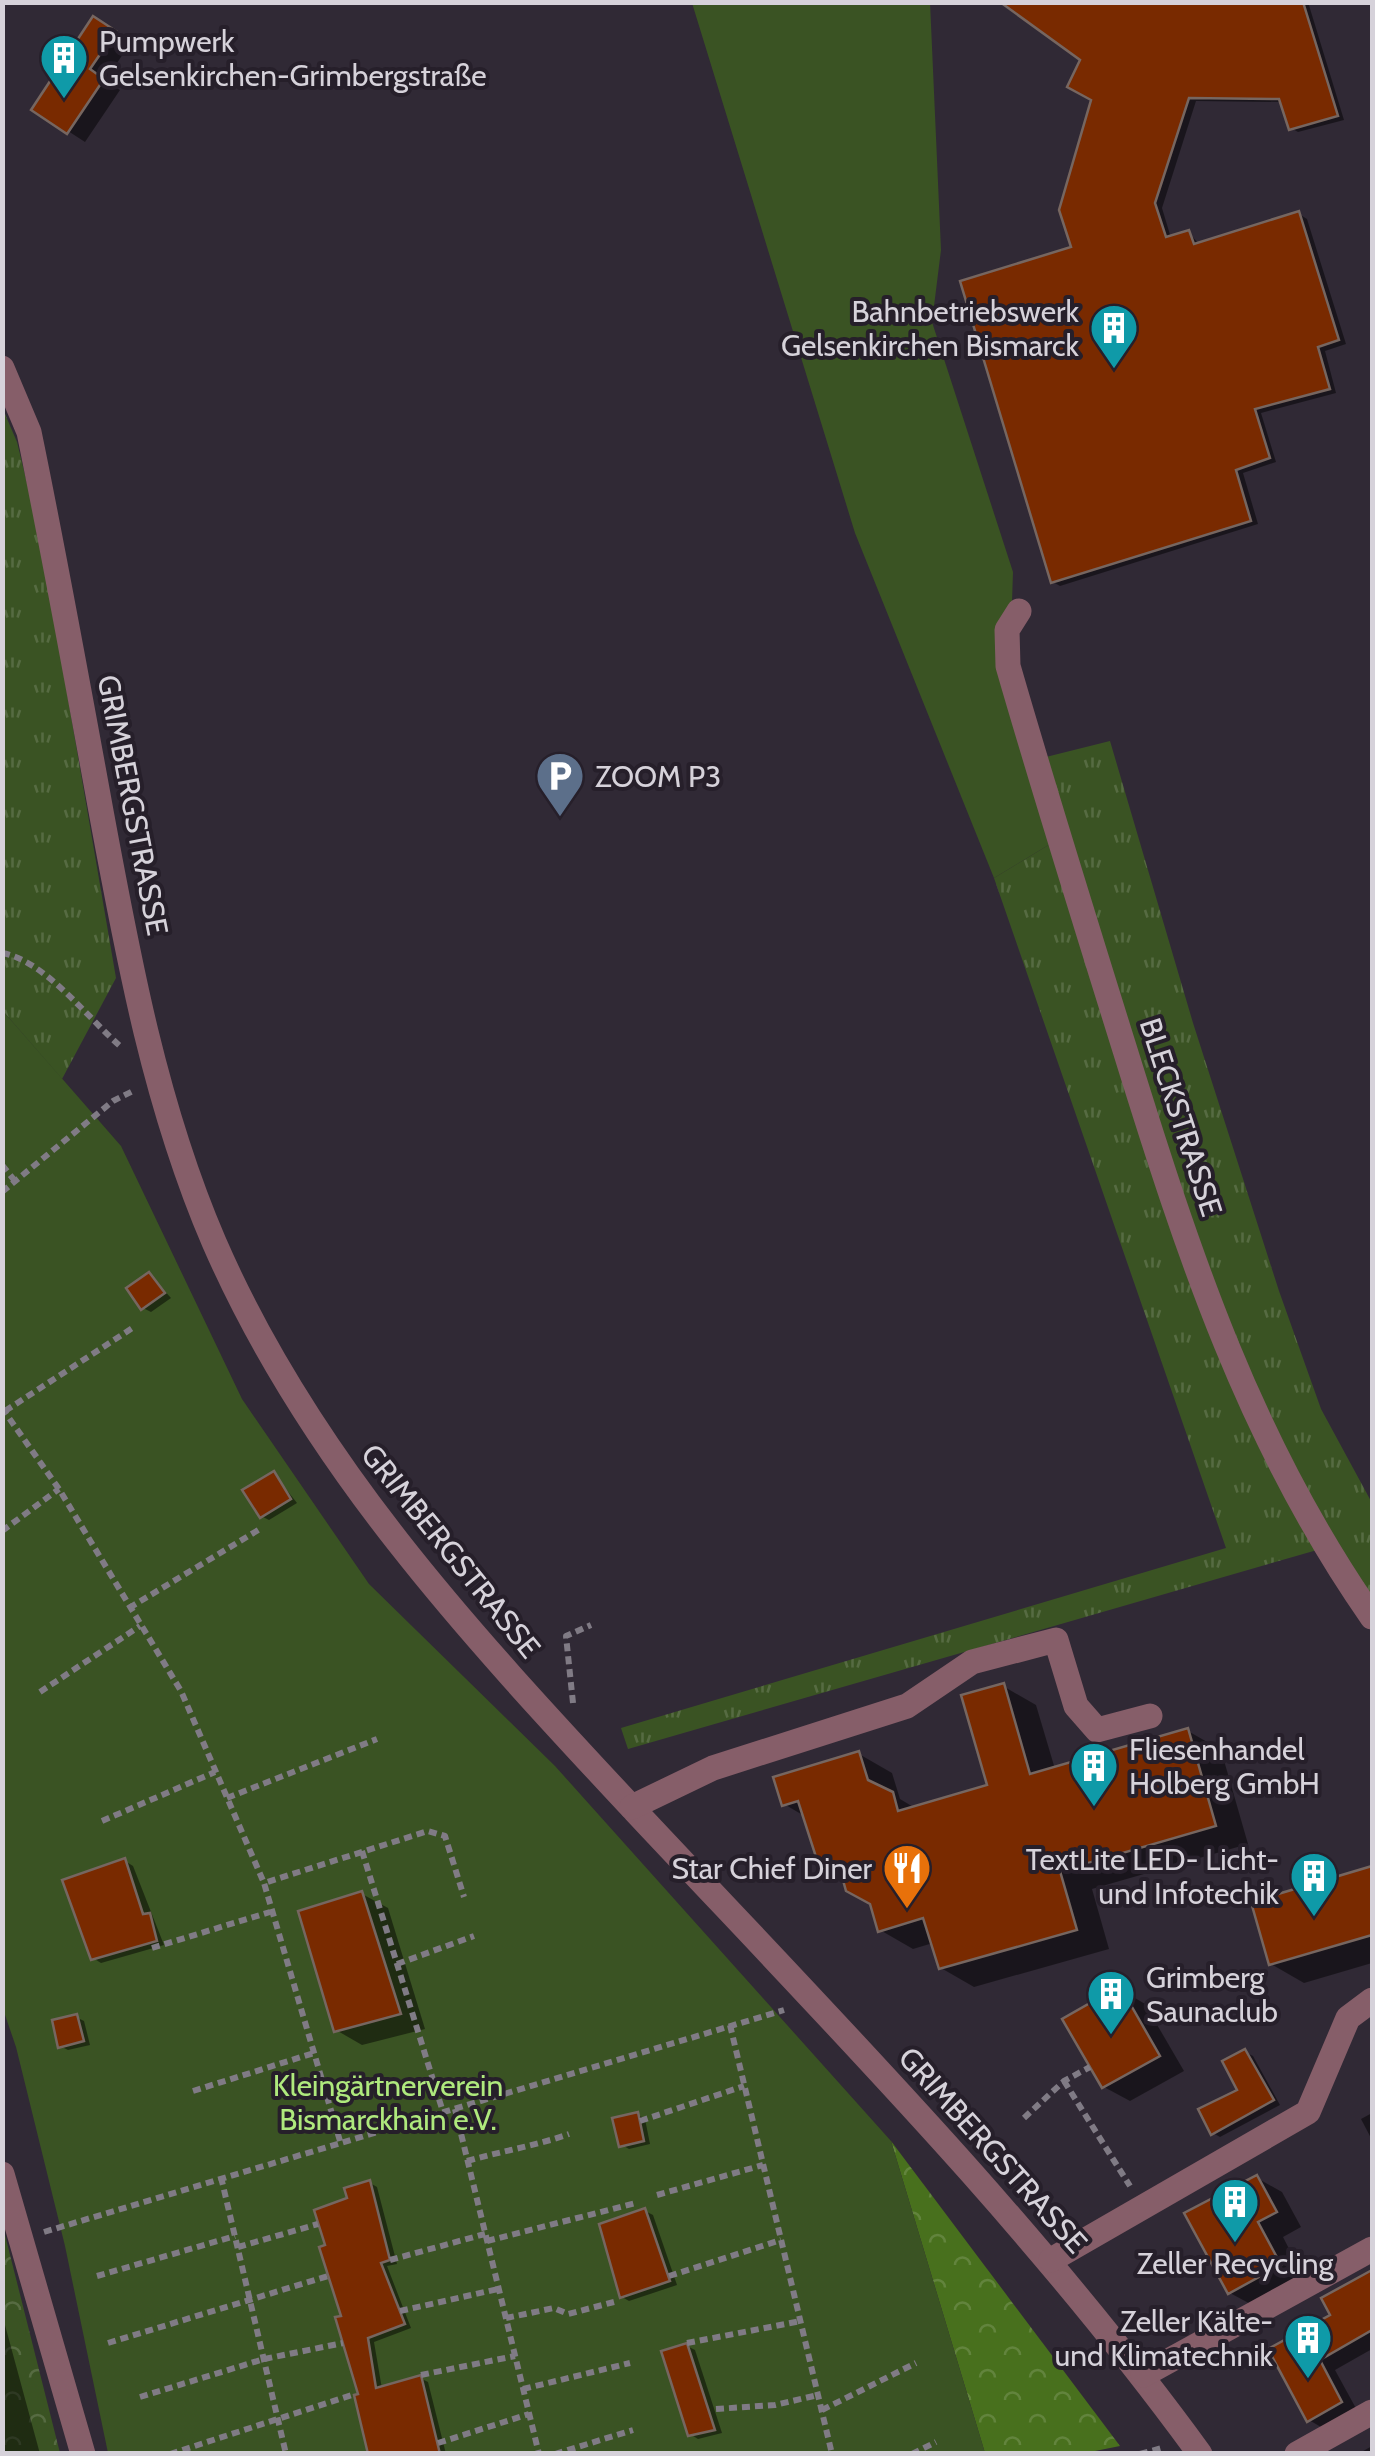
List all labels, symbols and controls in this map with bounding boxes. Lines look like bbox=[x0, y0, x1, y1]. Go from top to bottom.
place label: Pumpwerk Gelsenkirchen-Grimbergstraße bbox=[99, 23, 487, 94]
building icon: Pumpwerk Gelsenkirchen-Grimbergstraße bbox=[38, 32, 90, 100]
place label: Bahnbetriebswerk Gelsenkirchen Bismarck bbox=[781, 293, 1080, 364]
building icon: Bahnbetriebswerk Gelsenkirchen Bismarck bbox=[1088, 302, 1140, 370]
street label: GRIMBERGSTRASSE bbox=[90, 672, 176, 938]
parking icon: ZOOM P3 bbox=[534, 750, 586, 818]
place label: ZOOM P3 bbox=[595, 758, 721, 795]
street label: BLECKSTRASSE bbox=[1132, 1013, 1230, 1221]
street label: GRIMBERGSTRASSE bbox=[353, 1437, 549, 1665]
place label: Fliesenhandel Holberg GmbH bbox=[1129, 1731, 1320, 1802]
building icon: Fliesenhandel Holberg GmbH bbox=[1068, 1740, 1120, 1808]
place label: TextLite LED- Licht- und Infotechik bbox=[1026, 1841, 1280, 1912]
restaurant icon: Star Chief Diner bbox=[881, 1842, 933, 1910]
place label: Star Chief Diner bbox=[671, 1850, 873, 1887]
building icon: TextLite LED- Licht- und Infotechik bbox=[1288, 1850, 1340, 1918]
place label: Grimberg Saunaclub bbox=[1146, 1959, 1278, 2030]
building icon: Grimberg Saunaclub bbox=[1085, 1968, 1137, 2036]
street label: GRIMBERGSTRASSE bbox=[891, 2039, 1095, 2261]
park label: Kleingärtnerverein Bismarckhain e.V. bbox=[273, 2067, 503, 2138]
building icon: Zeller Recycling bbox=[1209, 2176, 1261, 2244]
place label: Zeller Recycling bbox=[1137, 2245, 1334, 2282]
place label: Zeller Kälte- und Klimatechnik bbox=[1054, 2303, 1274, 2374]
building icon: Zeller Kälte- und Klimatechnik bbox=[1282, 2312, 1334, 2380]

